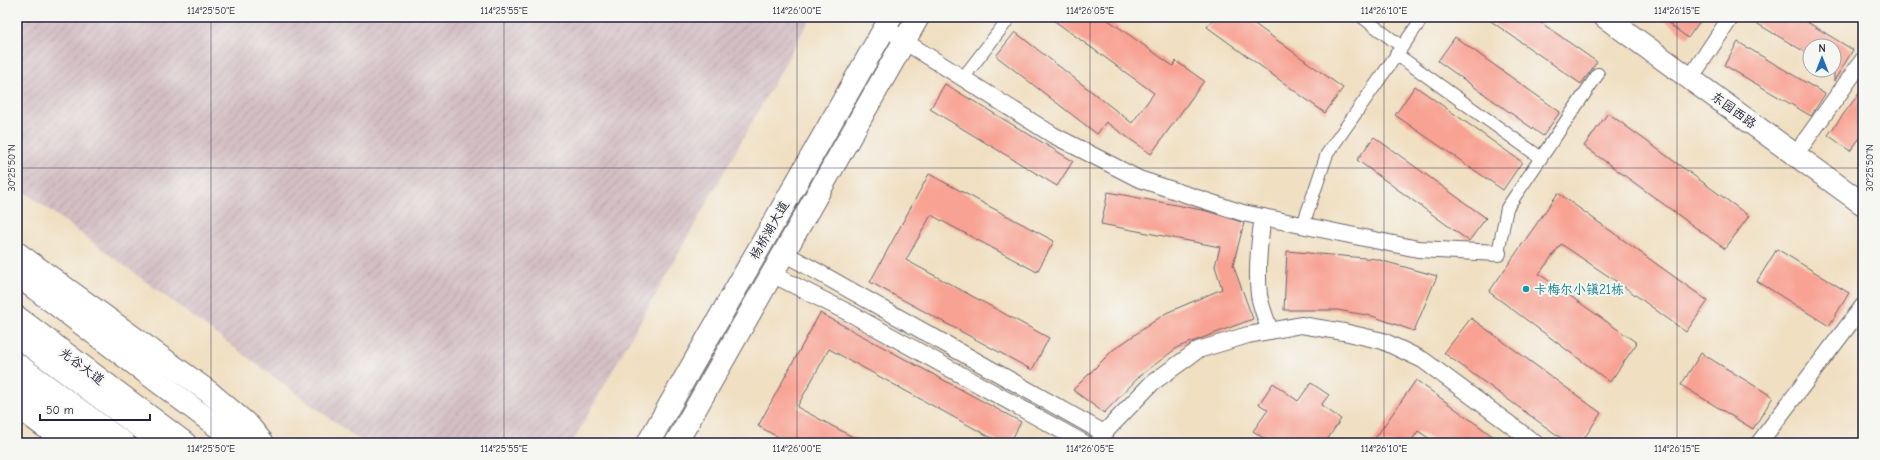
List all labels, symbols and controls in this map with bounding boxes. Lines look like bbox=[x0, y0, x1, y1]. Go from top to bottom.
text: 114°25'50"E bbox=[187, 5, 235, 17]
text: 114°25'55"E bbox=[480, 5, 528, 17]
text: 114°26'00"E bbox=[773, 5, 821, 17]
text: 114°26'05"E bbox=[1066, 5, 1114, 17]
text: 114°26'10"E bbox=[1361, 5, 1407, 17]
text: 114°26'15"E bbox=[1654, 5, 1700, 17]
north arrow bbox=[1802, 38, 1842, 78]
text: N bbox=[1818, 42, 1826, 55]
street label: 东园西路 bbox=[1709, 89, 1759, 131]
text: 30°25'50"N bbox=[6, 144, 18, 192]
text: 30°25'50"N bbox=[1864, 144, 1876, 192]
street label: 杨桥湖大道 bbox=[746, 198, 792, 262]
place label: 卡梅尔小镇21栋 bbox=[1534, 282, 1624, 297]
marker: 卡梅尔小镇21栋 bbox=[1521, 284, 1531, 294]
street label: 光谷大道 bbox=[57, 344, 107, 388]
scale bar bbox=[40, 396, 150, 422]
text: 50 m bbox=[46, 403, 74, 417]
text: 114°25'50"E bbox=[187, 443, 235, 455]
text: 114°25'55"E bbox=[480, 443, 528, 455]
text: 114°26'00"E bbox=[773, 443, 821, 455]
text: 114°26'05"E bbox=[1066, 443, 1114, 455]
text: 114°26'10"E bbox=[1361, 443, 1407, 455]
text: 114°26'15"E bbox=[1654, 443, 1700, 455]

